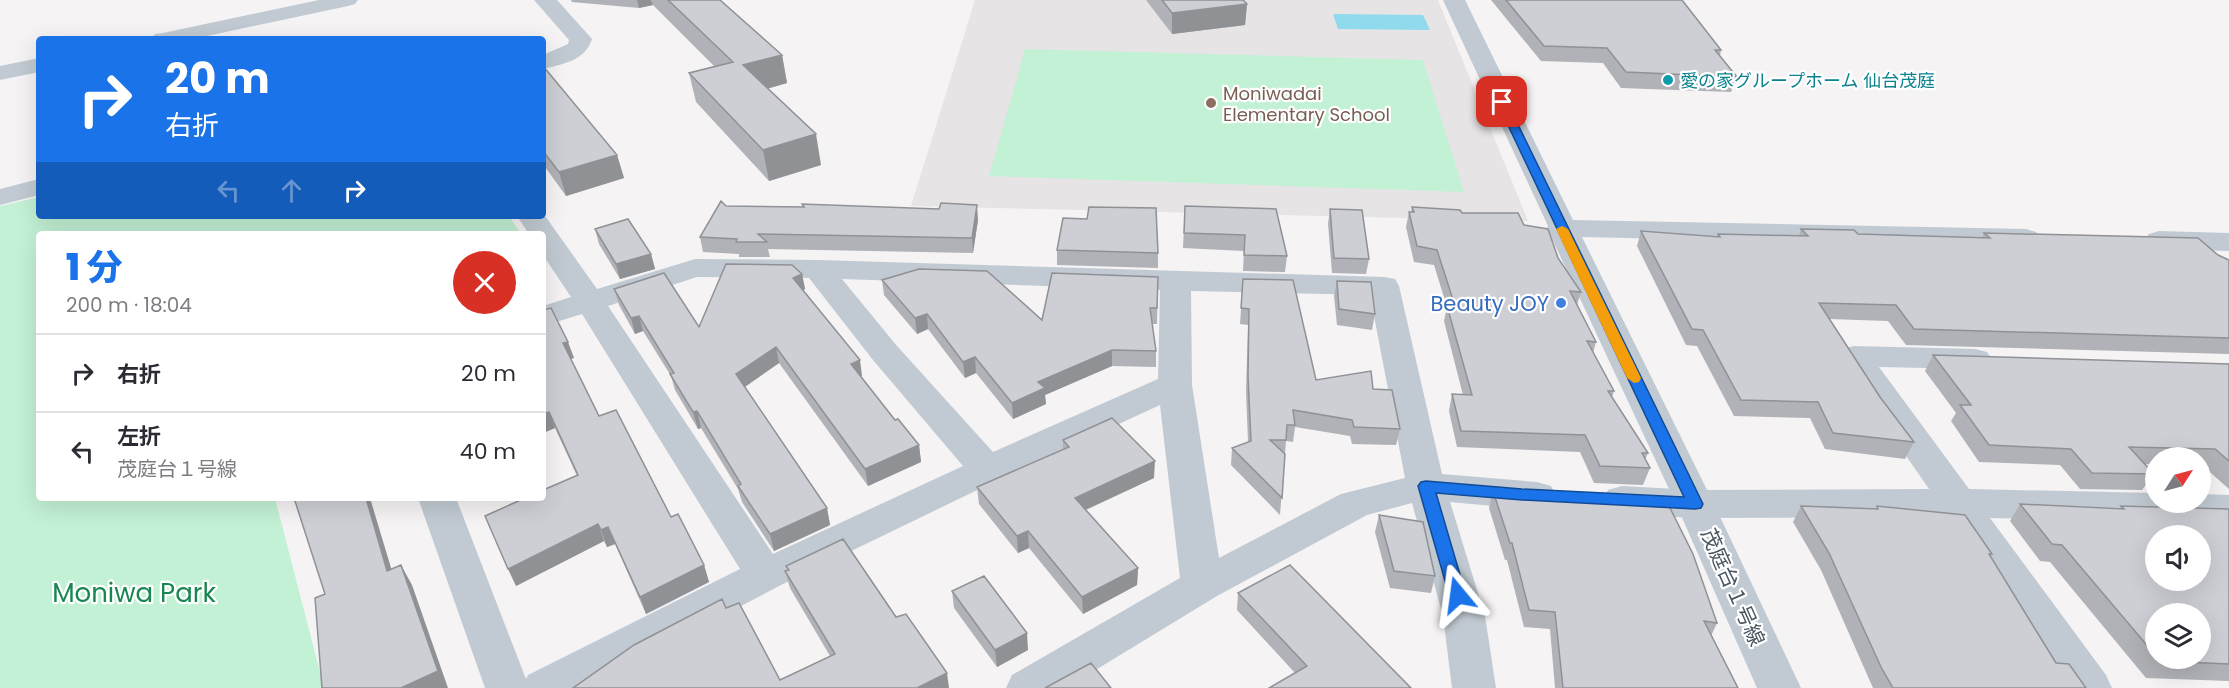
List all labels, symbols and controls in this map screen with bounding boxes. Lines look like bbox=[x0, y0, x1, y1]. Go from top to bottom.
text: 20 m bbox=[165, 49, 270, 108]
icon: right bbox=[66, 60, 144, 138]
place label: 愛の家グループホーム 仙台茂庭 bbox=[1680, 68, 1935, 93]
marker: 愛の家グループホーム 仙台茂庭 bbox=[1661, 73, 1675, 87]
pin bbox=[1476, 76, 1527, 127]
place label: Moniwadai Elementary School bbox=[1223, 81, 1390, 127]
icon: arrive bbox=[1485, 85, 1518, 118]
marker: Moniwadai Elementary School bbox=[1204, 96, 1218, 110]
text: 右折 bbox=[165, 107, 219, 144]
icon: left bbox=[212, 174, 245, 207]
icon: ahead bbox=[275, 174, 308, 207]
icon: right bbox=[338, 174, 371, 207]
text: 1 分 bbox=[66, 242, 123, 293]
button: close bbox=[453, 251, 516, 314]
place label: Beauty JOY bbox=[1430, 289, 1549, 318]
text: 200 m · 18:04 bbox=[66, 291, 192, 319]
marker: Beauty JOY bbox=[1554, 296, 1568, 310]
icon: right bbox=[66, 357, 99, 390]
text: 20 m bbox=[461, 358, 516, 389]
text: 右折 bbox=[117, 359, 161, 390]
text: 左折 bbox=[117, 421, 161, 452]
icon: left bbox=[66, 435, 99, 468]
text: 40 m bbox=[460, 436, 516, 467]
north arrow bbox=[2145, 447, 2211, 513]
map controls bbox=[2145, 447, 2211, 669]
text: 茂庭台１号線 bbox=[117, 455, 237, 483]
street label: 茂庭台１号線 bbox=[1694, 524, 1772, 650]
button: sound bbox=[2145, 525, 2211, 591]
position arrow bbox=[1426, 563, 1490, 627]
park label: Moniwa Park bbox=[52, 575, 216, 611]
button: layers bbox=[2145, 603, 2211, 669]

